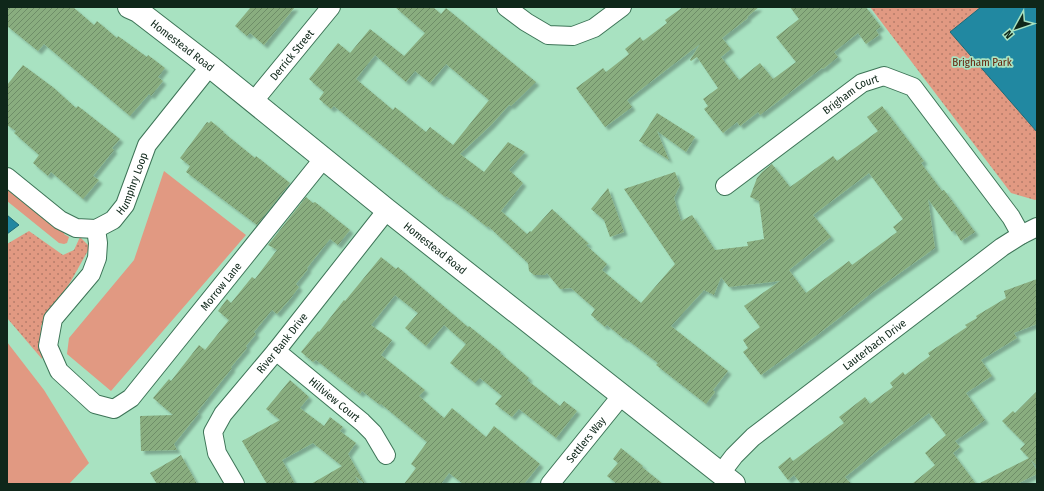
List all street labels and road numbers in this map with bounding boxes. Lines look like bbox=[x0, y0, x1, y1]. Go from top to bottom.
street label: Homestead Road bbox=[148, 17, 216, 74]
street label: Derrick Street bbox=[267, 27, 317, 83]
street label: Brigham Court bbox=[820, 72, 881, 117]
street label: Humphry Loop bbox=[114, 151, 151, 218]
street label: Homestead Road bbox=[401, 220, 469, 277]
street label: Morrow Lane bbox=[198, 260, 244, 313]
street label: River Bank Drive bbox=[254, 311, 310, 376]
street label: Lauterbach Drive bbox=[840, 316, 909, 373]
street label: Hillview Court bbox=[306, 375, 363, 425]
street label: Settlers Way bbox=[564, 414, 609, 466]

